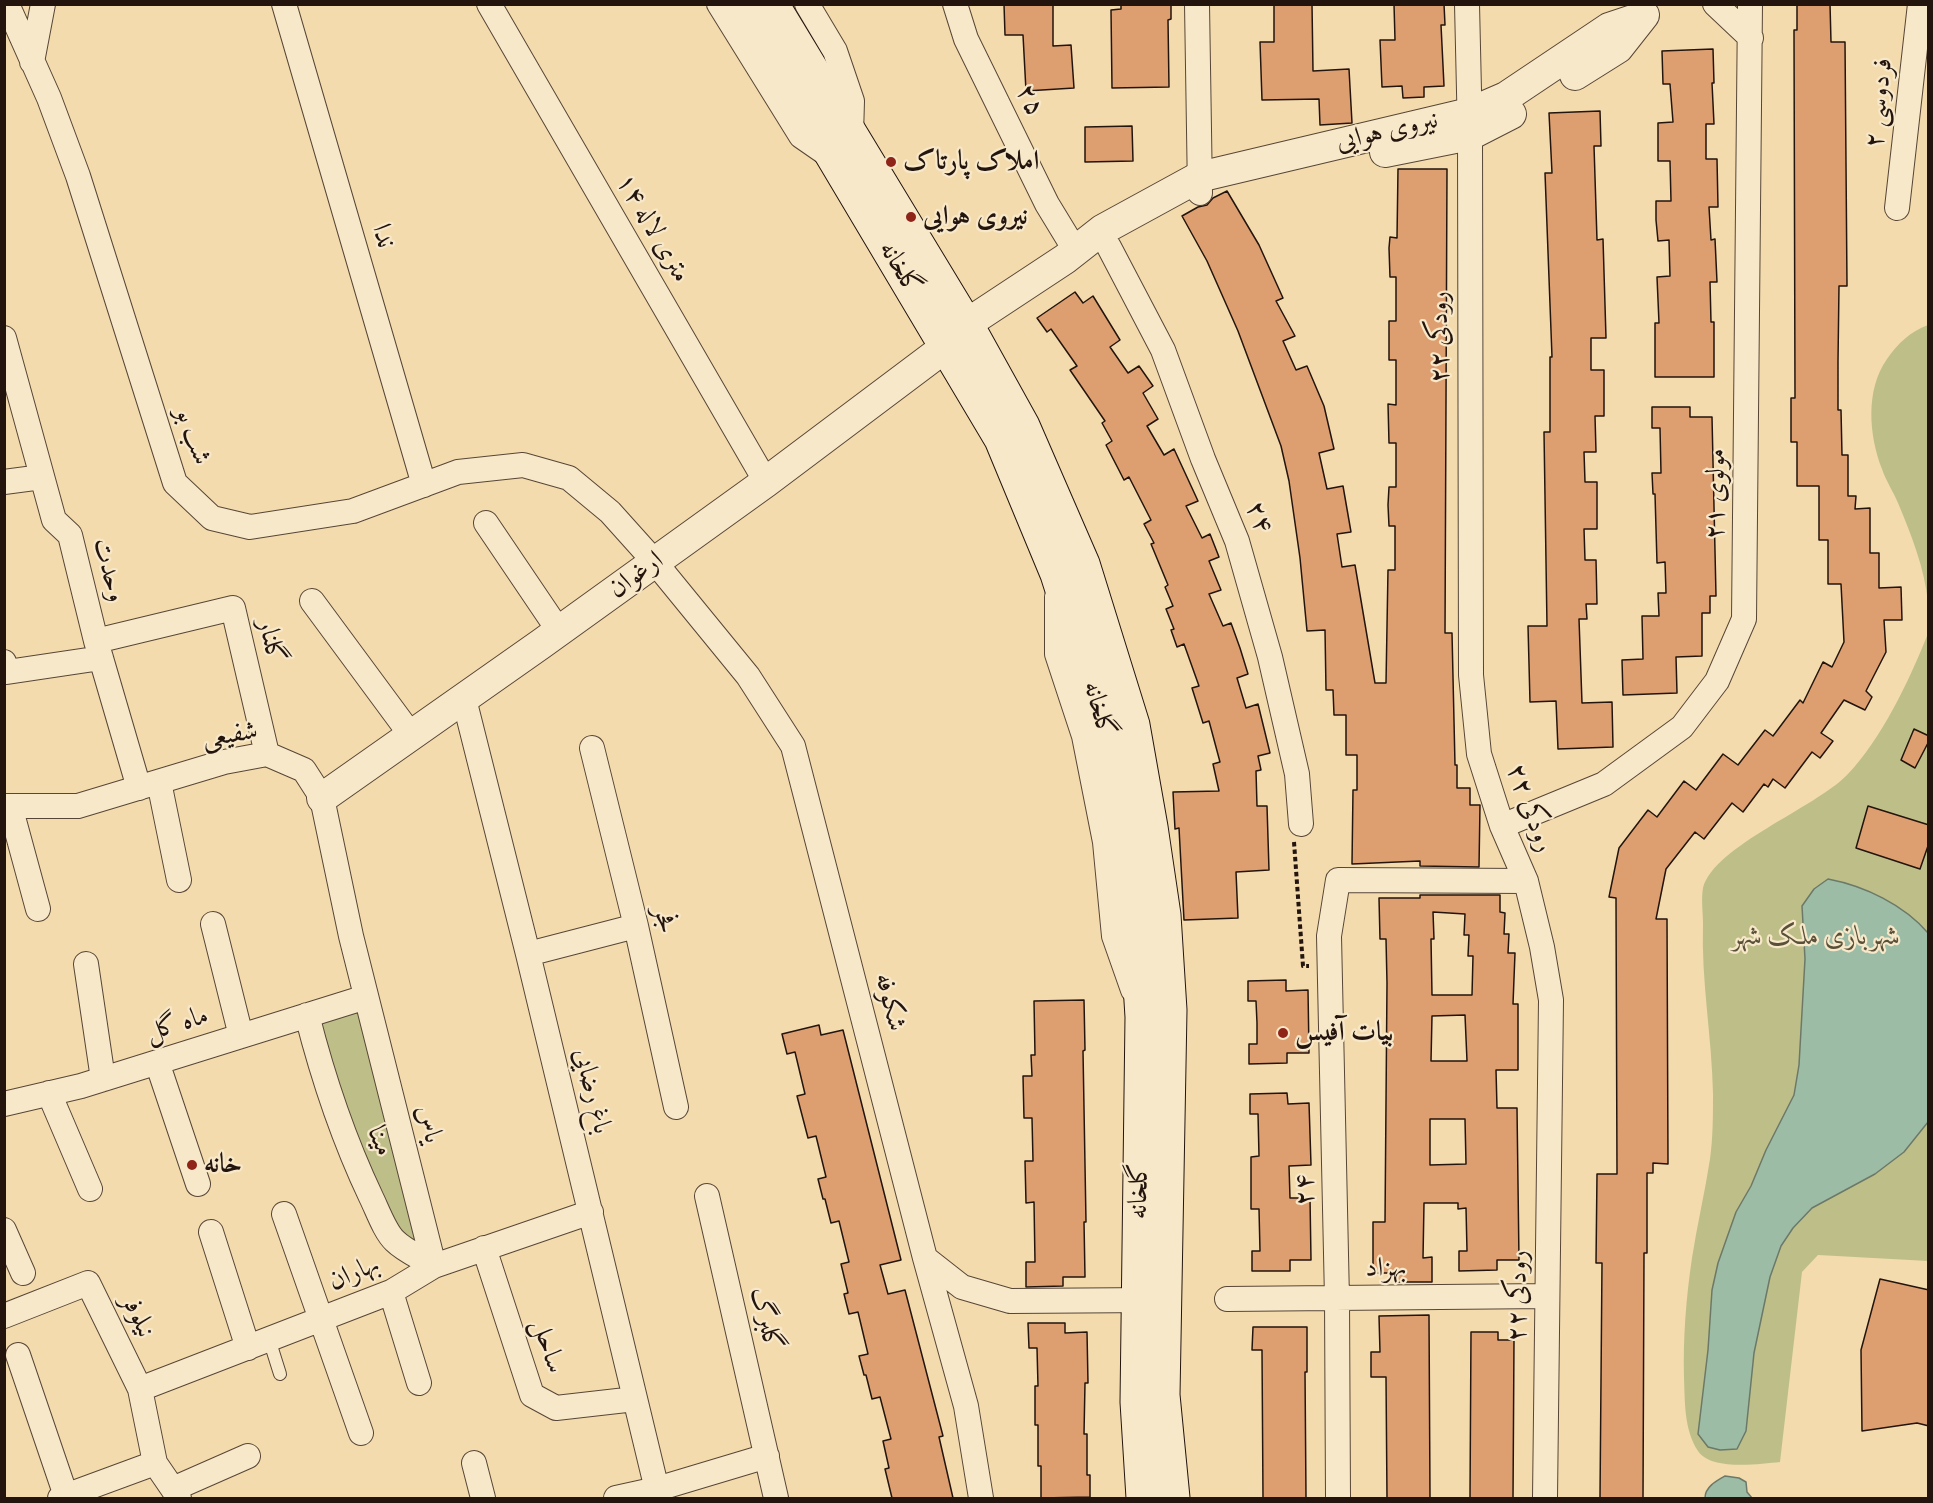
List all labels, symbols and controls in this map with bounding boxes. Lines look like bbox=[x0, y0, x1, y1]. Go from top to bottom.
street label: فردوسی ۲ bbox=[1858, 56, 1900, 150]
street label: ۲۵ bbox=[1009, 79, 1051, 121]
street label: نیروی هوایی bbox=[1333, 104, 1441, 158]
place label: املاک پارتاک bbox=[903, 146, 1039, 178]
marker: املاک پارتاک bbox=[884, 155, 898, 169]
street label: ۱۴ متری لاله bbox=[609, 168, 697, 288]
place label: نیروی هوایی bbox=[923, 201, 1028, 233]
marker: نیروی هوایی bbox=[904, 210, 918, 224]
street label: ندا bbox=[364, 220, 402, 252]
street label: گلخانه bbox=[871, 235, 929, 301]
street label: رودکی ۲۲ bbox=[1424, 291, 1456, 383]
street label: شب بو bbox=[168, 403, 218, 469]
street label: مولوی ۲۱ bbox=[1699, 448, 1733, 540]
street label: ۲۴ bbox=[1238, 496, 1280, 538]
street label: وحدت bbox=[85, 534, 133, 606]
street label: ارغوان bbox=[602, 544, 670, 606]
street label: گلنار bbox=[250, 616, 292, 666]
street label: گلخانه bbox=[1076, 677, 1122, 741]
street label: شفیعی bbox=[200, 715, 260, 755]
street label: رودکی ۲۲ bbox=[1499, 759, 1561, 857]
street label: فجر bbox=[646, 903, 684, 937]
park label: شهربازی ملک شهر bbox=[1731, 921, 1901, 953]
street label: شکوفه bbox=[867, 970, 913, 1034]
street label: ماه گل bbox=[142, 999, 212, 1049]
place label: بیات آفیس bbox=[1295, 1017, 1393, 1049]
marker: بیات آفیس bbox=[1276, 1026, 1290, 1040]
street label: باغ رضایی bbox=[566, 1045, 618, 1137]
street label: یاس bbox=[409, 1102, 449, 1146]
street label: مینا bbox=[359, 1121, 401, 1161]
place label: خانه bbox=[204, 1149, 242, 1181]
marker: خانه bbox=[185, 1158, 199, 1172]
street label: گلخانه bbox=[1122, 1162, 1156, 1220]
street label: ۲۴ bbox=[1289, 1174, 1321, 1206]
street label: بهاران bbox=[323, 1248, 385, 1298]
street label: رودکی ۲۲ bbox=[1501, 1250, 1535, 1342]
street label: بهزاد bbox=[1365, 1251, 1407, 1285]
street label: گلبرگ bbox=[743, 1284, 789, 1354]
street label: نیلوفر bbox=[114, 1289, 162, 1343]
street label: ساحل bbox=[524, 1315, 572, 1377]

